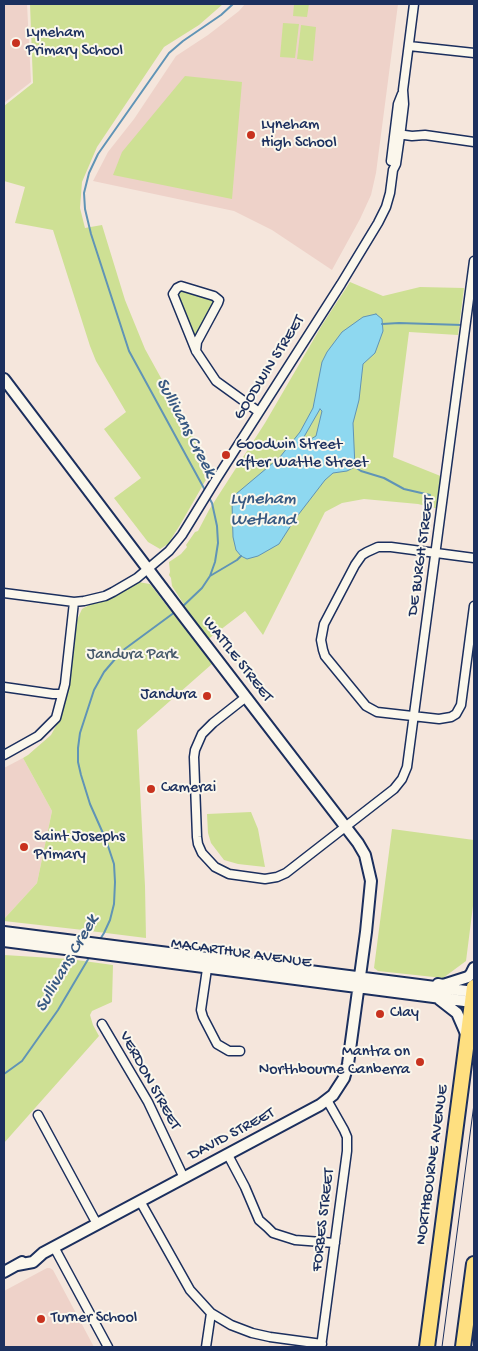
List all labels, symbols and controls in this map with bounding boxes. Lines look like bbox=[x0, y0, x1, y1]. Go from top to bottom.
place label: Lyneham Primary School bbox=[26, 24, 123, 62]
marker: Lyneham Primary School bbox=[10, 37, 22, 49]
place label: Lyneham High School bbox=[261, 116, 337, 154]
marker: Lyneham High School bbox=[245, 129, 257, 141]
street label: GOODWIN STREET bbox=[230, 312, 310, 424]
water label: Sullivans Creek bbox=[150, 375, 220, 481]
place label: Goodwin Street after Wattle Street bbox=[236, 436, 368, 474]
marker: Goodwin Street after Wattle Street bbox=[220, 449, 232, 461]
water label: Lyneham Wetland bbox=[230, 489, 296, 532]
street label: DE BURGH STREET bbox=[404, 495, 440, 617]
street label: WATTLE STREET bbox=[198, 613, 276, 707]
park label: Jandura Park bbox=[87, 646, 177, 666]
place label: Jandura bbox=[141, 686, 197, 706]
marker: Jandura bbox=[201, 690, 213, 702]
place label: Camerai bbox=[161, 779, 216, 799]
marker: Camerai bbox=[145, 783, 157, 795]
place label: Saint Josephs Primary bbox=[34, 828, 125, 866]
marker: Saint Josephs Primary bbox=[18, 841, 30, 853]
water label: Sullivans Creek bbox=[31, 912, 105, 1016]
street label: MACARTHUR AVENUE bbox=[170, 935, 312, 973]
place label: Clay bbox=[390, 1004, 419, 1024]
marker: Clay bbox=[374, 1008, 386, 1020]
street label: VERDON STREET bbox=[114, 1028, 184, 1134]
place label: Mantra on Northbourne Canberra bbox=[259, 1043, 410, 1081]
marker: Mantra on Northbourne Canberra bbox=[414, 1056, 426, 1068]
street label: NORTHBOURNE AVENUE bbox=[412, 1084, 454, 1246]
street label: DAVID STREET bbox=[186, 1104, 278, 1166]
street label: FORBES STREET bbox=[308, 1167, 340, 1273]
place label: Turner School bbox=[51, 1309, 137, 1329]
marker: Turner School bbox=[35, 1313, 47, 1325]

